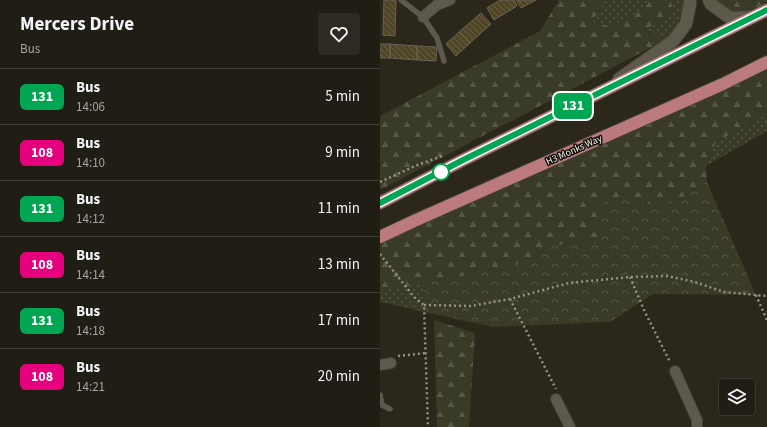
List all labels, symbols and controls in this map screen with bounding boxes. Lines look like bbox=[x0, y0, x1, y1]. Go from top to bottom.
text: Mercers Drive bbox=[20, 11, 134, 38]
button: heart bbox=[318, 13, 360, 55]
text: Bus bbox=[20, 40, 40, 58]
text: Bus bbox=[76, 77, 100, 98]
text: 5 min bbox=[325, 86, 360, 107]
text: 131 bbox=[31, 87, 53, 107]
line badge: 131 bbox=[550, 93, 596, 119]
text: 131 bbox=[562, 96, 584, 116]
text: 14:06 bbox=[76, 98, 105, 116]
street label: H3 Monks Way bbox=[544, 131, 605, 169]
text: Bus bbox=[76, 133, 100, 154]
text: 9 min bbox=[325, 142, 360, 163]
text: 108 bbox=[31, 143, 53, 163]
text: 14:10 bbox=[76, 154, 105, 172]
unlabelled marker bbox=[432, 163, 450, 181]
text: Bus bbox=[76, 189, 100, 210]
text: 11 min bbox=[318, 198, 360, 219]
text: 131 bbox=[31, 199, 53, 219]
text: 14:12 bbox=[76, 210, 105, 228]
text: Bus bbox=[76, 245, 100, 266]
text: 13 min bbox=[318, 254, 360, 275]
text: 108 bbox=[31, 255, 53, 275]
text: 14:14 bbox=[76, 266, 105, 284]
text: Bus bbox=[76, 301, 100, 322]
text: 17 min bbox=[318, 310, 360, 331]
text: 131 bbox=[31, 311, 53, 331]
text: 14:18 bbox=[76, 322, 105, 340]
text: Bus bbox=[76, 357, 100, 378]
text: 20 min bbox=[318, 366, 360, 387]
text: 108 bbox=[31, 367, 53, 387]
text: 14:21 bbox=[76, 378, 105, 396]
map controls bbox=[719, 379, 755, 415]
button: layers bbox=[719, 379, 755, 415]

